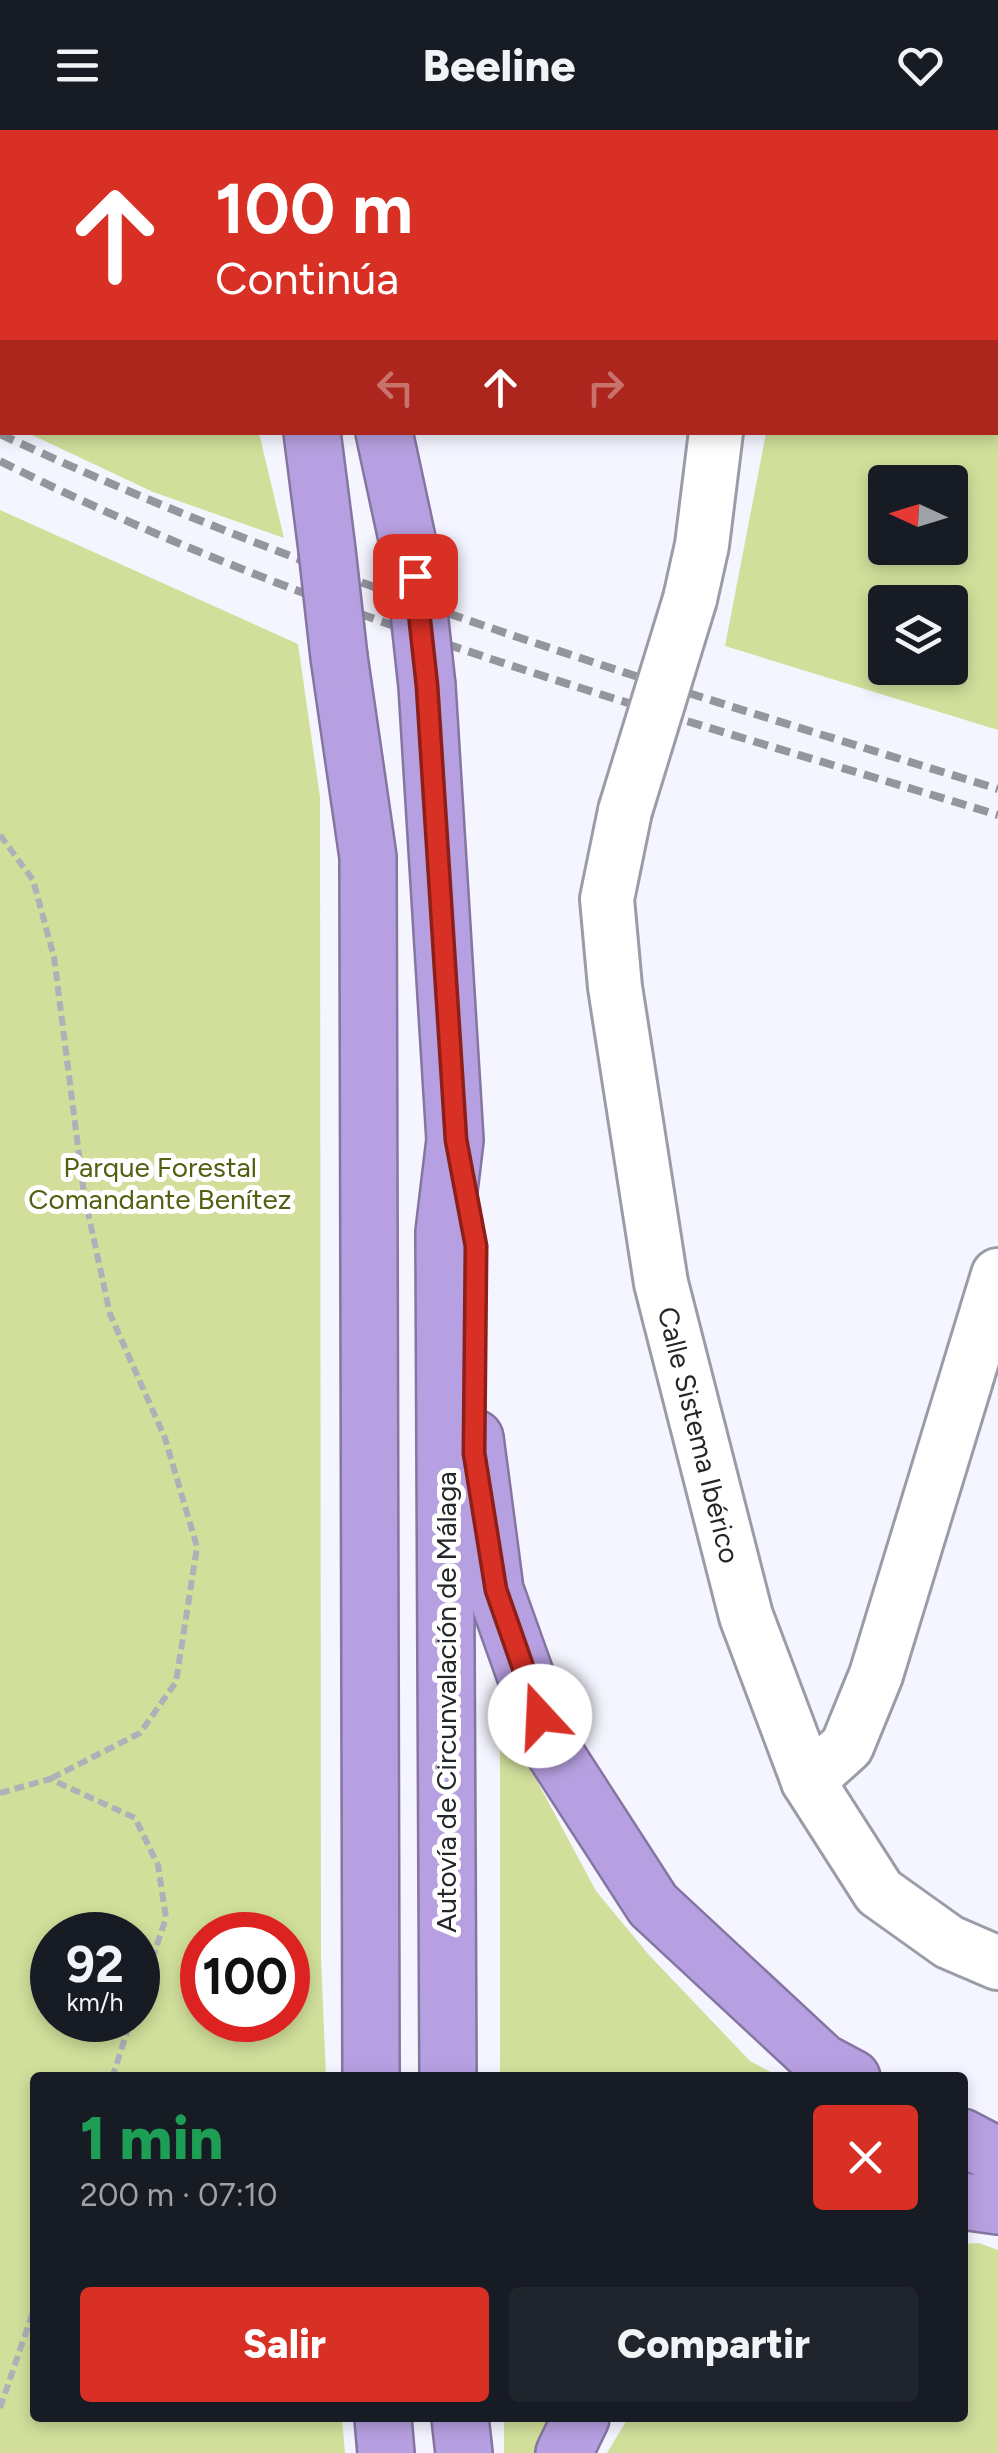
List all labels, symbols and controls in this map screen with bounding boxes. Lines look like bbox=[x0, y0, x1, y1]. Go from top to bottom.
icon: menu bbox=[50, 38, 105, 93]
text: Beeline bbox=[422, 38, 576, 92]
icon: heart bbox=[893, 38, 948, 93]
text: 100 m bbox=[215, 166, 413, 251]
icon: ahead bbox=[50, 170, 180, 300]
text: Continúa bbox=[215, 251, 399, 305]
icon: left bbox=[368, 360, 423, 415]
icon: ahead bbox=[473, 360, 528, 415]
icon: right bbox=[578, 360, 633, 415]
north arrow bbox=[868, 465, 968, 565]
map controls bbox=[868, 465, 968, 685]
pin bbox=[373, 534, 458, 619]
icon: arrive bbox=[388, 549, 443, 604]
button: layers bbox=[868, 585, 968, 685]
park label: Parque Forestal Comandante Benítez bbox=[28, 1150, 292, 1216]
street label: Calle Sistema Ibérico bbox=[651, 1303, 747, 1567]
street label: Autovía de Circunvalación de Málaga bbox=[429, 1471, 463, 1933]
position arrow bbox=[488, 1664, 592, 1768]
speed limit sign: 100 bbox=[180, 1912, 310, 2042]
text: 92 bbox=[66, 1934, 124, 1995]
text: km/h bbox=[66, 1987, 124, 2017]
text: 1 min bbox=[80, 2102, 223, 2174]
button: close bbox=[813, 2105, 918, 2210]
text: 200 m · 07:10 bbox=[80, 2176, 278, 2214]
button: Salir bbox=[80, 2287, 489, 2402]
button: Compartir bbox=[509, 2287, 918, 2402]

